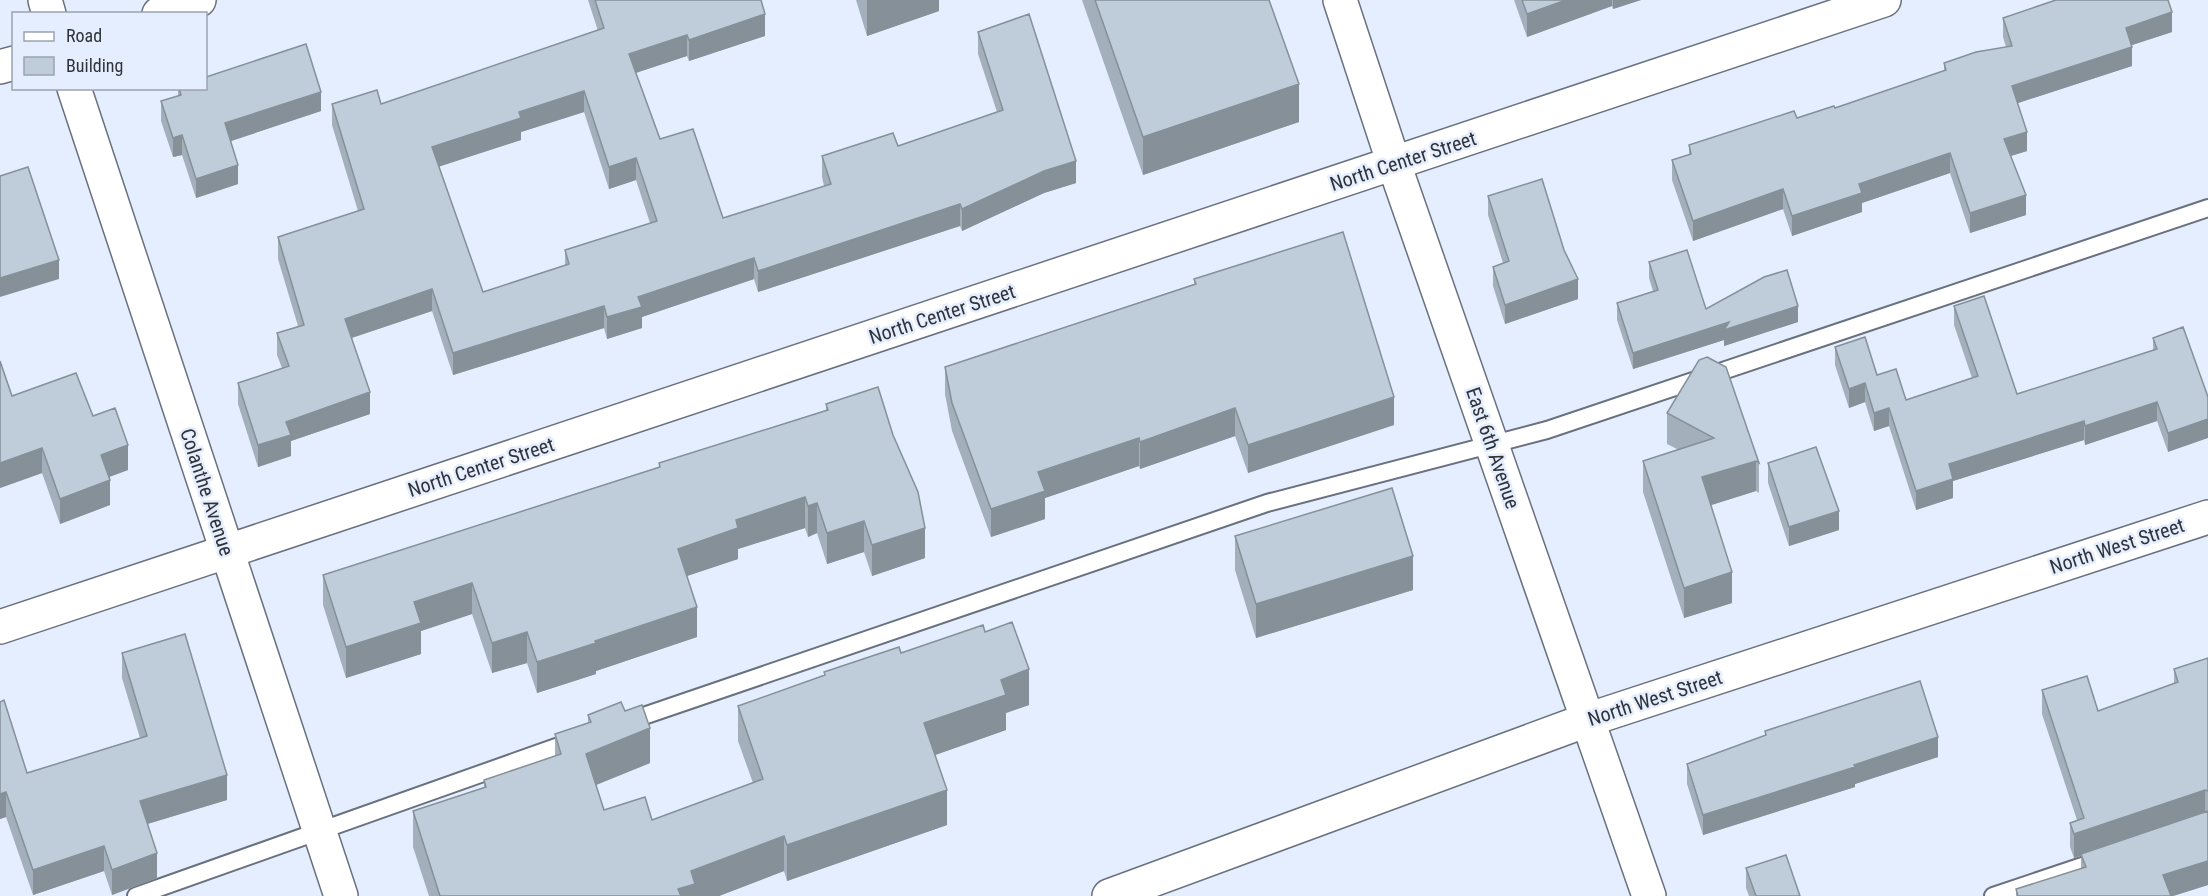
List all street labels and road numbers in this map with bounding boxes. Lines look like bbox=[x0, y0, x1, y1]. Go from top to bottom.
street label: North Center Street bbox=[1327, 126, 1479, 196]
street label: North Center Street bbox=[866, 279, 1018, 349]
street label: East 6th Avenue bbox=[1461, 384, 1525, 512]
street label: Colanthe Avenue bbox=[175, 425, 239, 559]
street label: North Center Street bbox=[405, 432, 557, 502]
street label: North West Street bbox=[2047, 513, 2187, 579]
street label: North West Street bbox=[1585, 665, 1725, 731]

